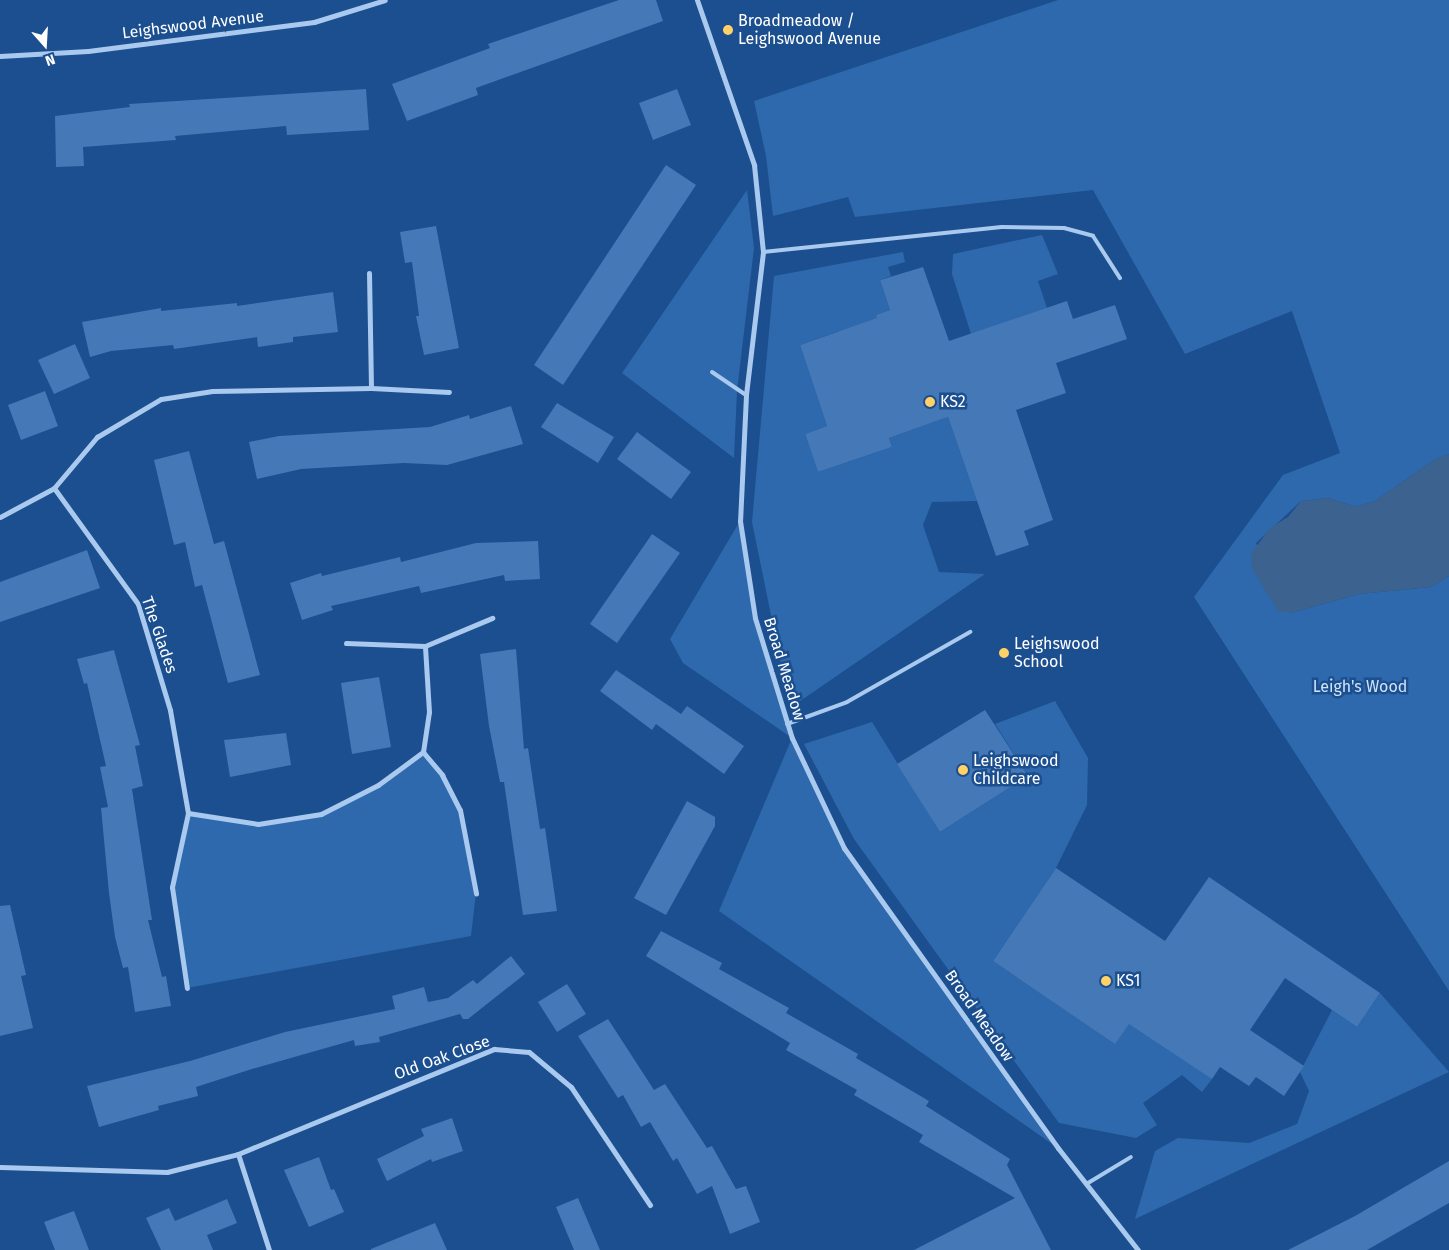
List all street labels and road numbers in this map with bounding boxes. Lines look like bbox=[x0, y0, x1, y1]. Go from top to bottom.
street label: Leighswood Avenue bbox=[121, 7, 265, 43]
street label: The Glades bbox=[137, 594, 181, 676]
street label: Broad Meadow bbox=[759, 615, 809, 723]
street label: Broad Meadow bbox=[940, 967, 1018, 1065]
street label: Old Oak Close bbox=[392, 1032, 492, 1084]

